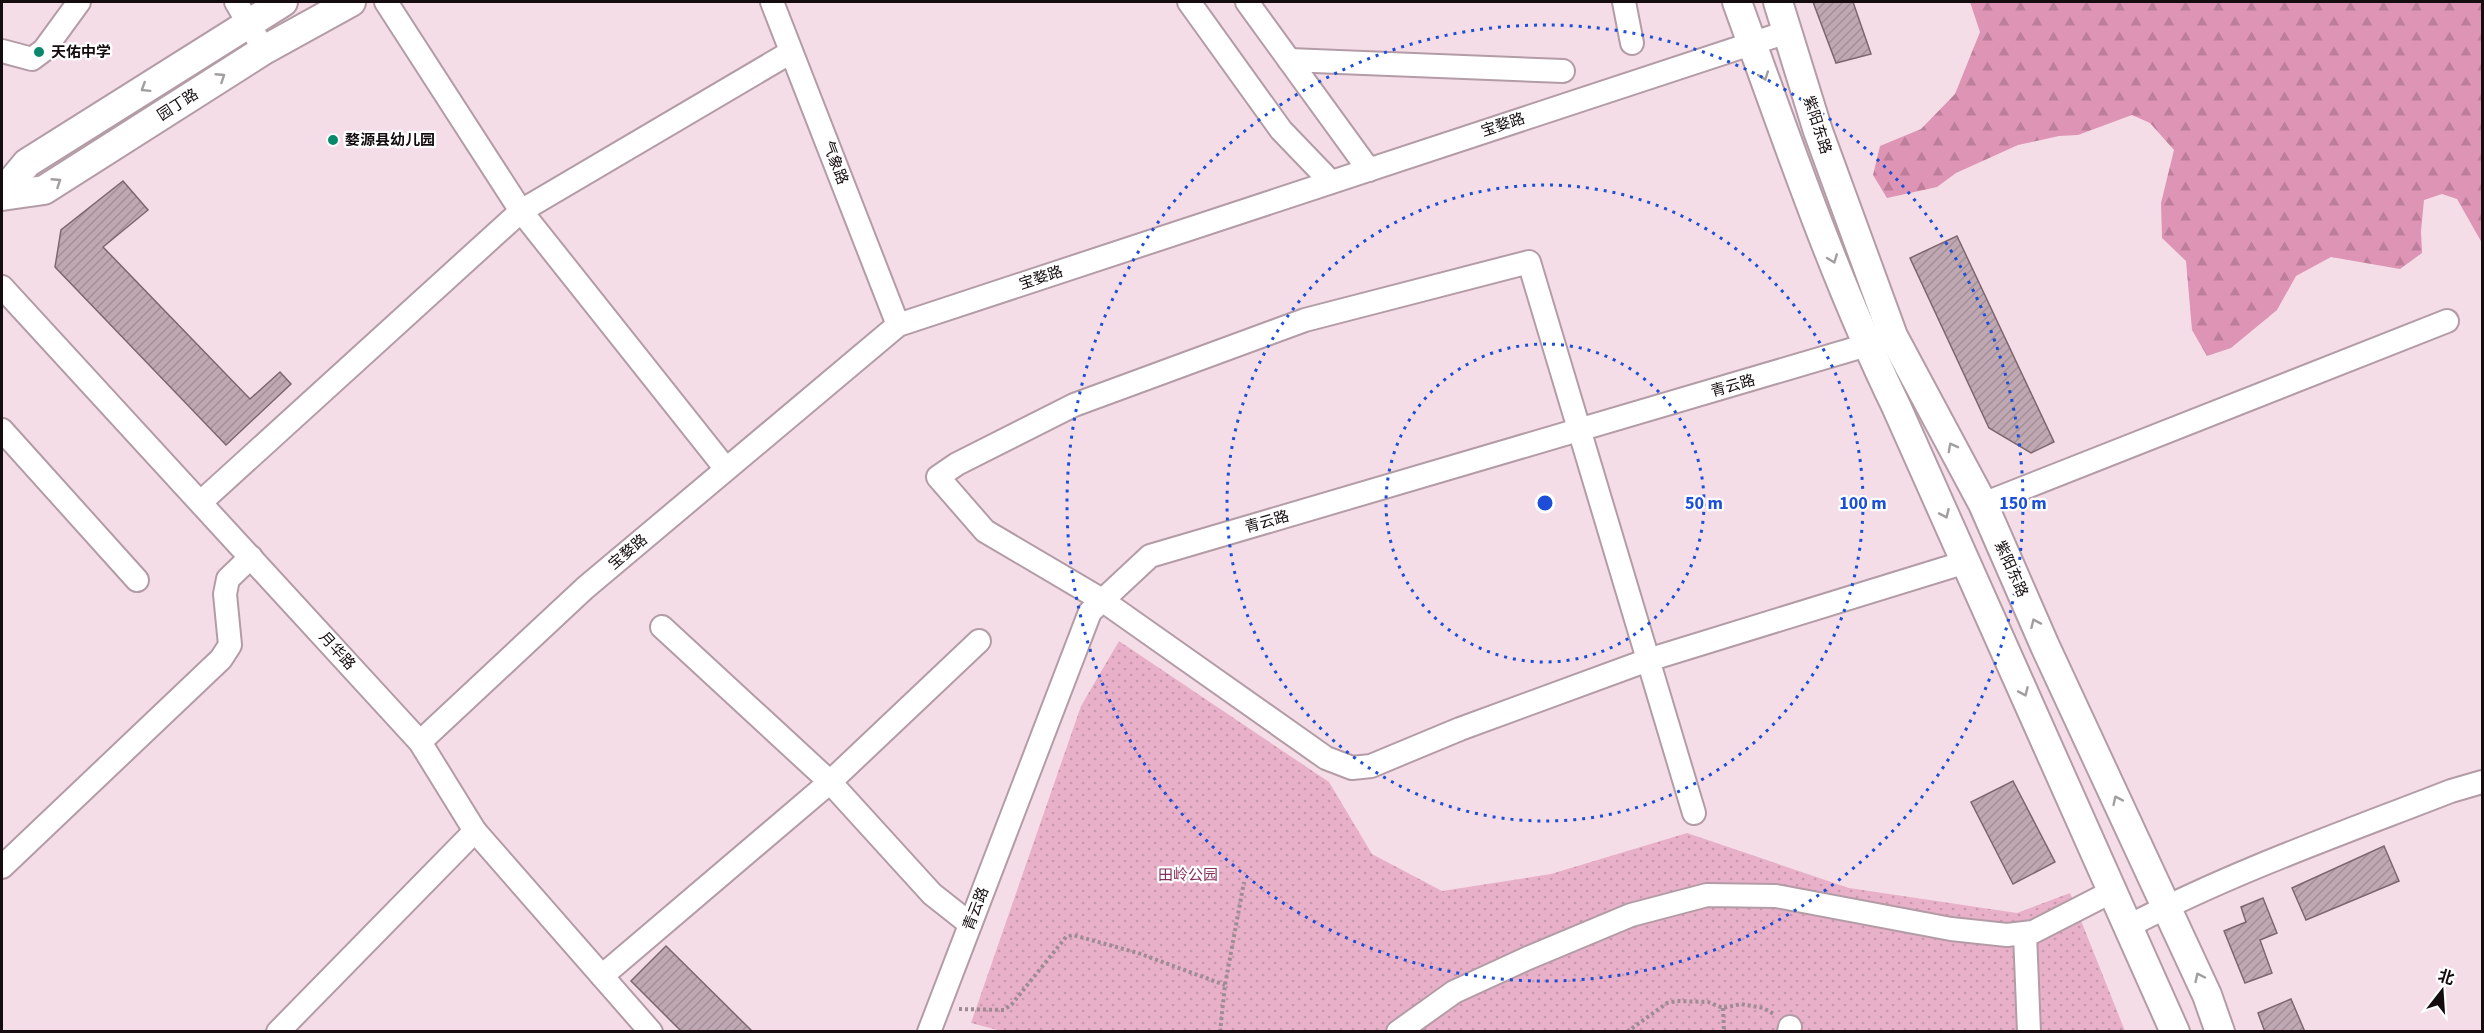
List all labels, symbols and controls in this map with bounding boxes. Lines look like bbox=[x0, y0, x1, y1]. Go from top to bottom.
place label: 天佑中学 bbox=[51, 42, 111, 63]
marker: 天佑中学 bbox=[32, 45, 46, 59]
one-way arrow bbox=[1756, 70, 1769, 81]
one-way arrow bbox=[215, 73, 226, 84]
one-way arrow bbox=[140, 81, 151, 92]
street label: 园丁路 bbox=[153, 84, 203, 126]
street label: 紫阳东路 bbox=[1798, 93, 1836, 157]
street label: 宝婺路 bbox=[1478, 108, 1528, 142]
place label: 婺源县幼儿园 bbox=[345, 130, 435, 151]
marker: 婺源县幼儿园 bbox=[326, 133, 340, 147]
street label: 气象路 bbox=[817, 138, 853, 188]
one-way arrow bbox=[51, 177, 61, 189]
one-way arrow bbox=[1826, 252, 1838, 263]
street label: 宝婺路 bbox=[1016, 261, 1066, 295]
street label: 青云路 bbox=[1708, 370, 1758, 402]
one-way arrow bbox=[1948, 443, 1959, 453]
text: 50 m bbox=[1685, 491, 1723, 516]
text: 100 m bbox=[1839, 491, 1887, 516]
text: 150 m bbox=[1999, 491, 2047, 516]
centre of rings bbox=[1535, 493, 1555, 513]
street label: 青云路 bbox=[1242, 506, 1292, 538]
one-way arrow bbox=[1937, 508, 1949, 519]
street label: 宝婺路 bbox=[604, 529, 652, 575]
street label: 紫阳东路 bbox=[1989, 537, 2033, 601]
one-way arrow bbox=[2030, 618, 2042, 629]
street label: 月华路 bbox=[314, 627, 360, 675]
one-way arrow bbox=[2017, 686, 2029, 697]
one-way arrow bbox=[2112, 796, 2124, 807]
park label: 田岭公园 bbox=[1158, 865, 1218, 886]
street label: 青云路 bbox=[958, 884, 994, 934]
north arrow bbox=[2412, 961, 2472, 1021]
text: 北 bbox=[2435, 965, 2457, 990]
one-way arrow bbox=[2194, 973, 2206, 984]

